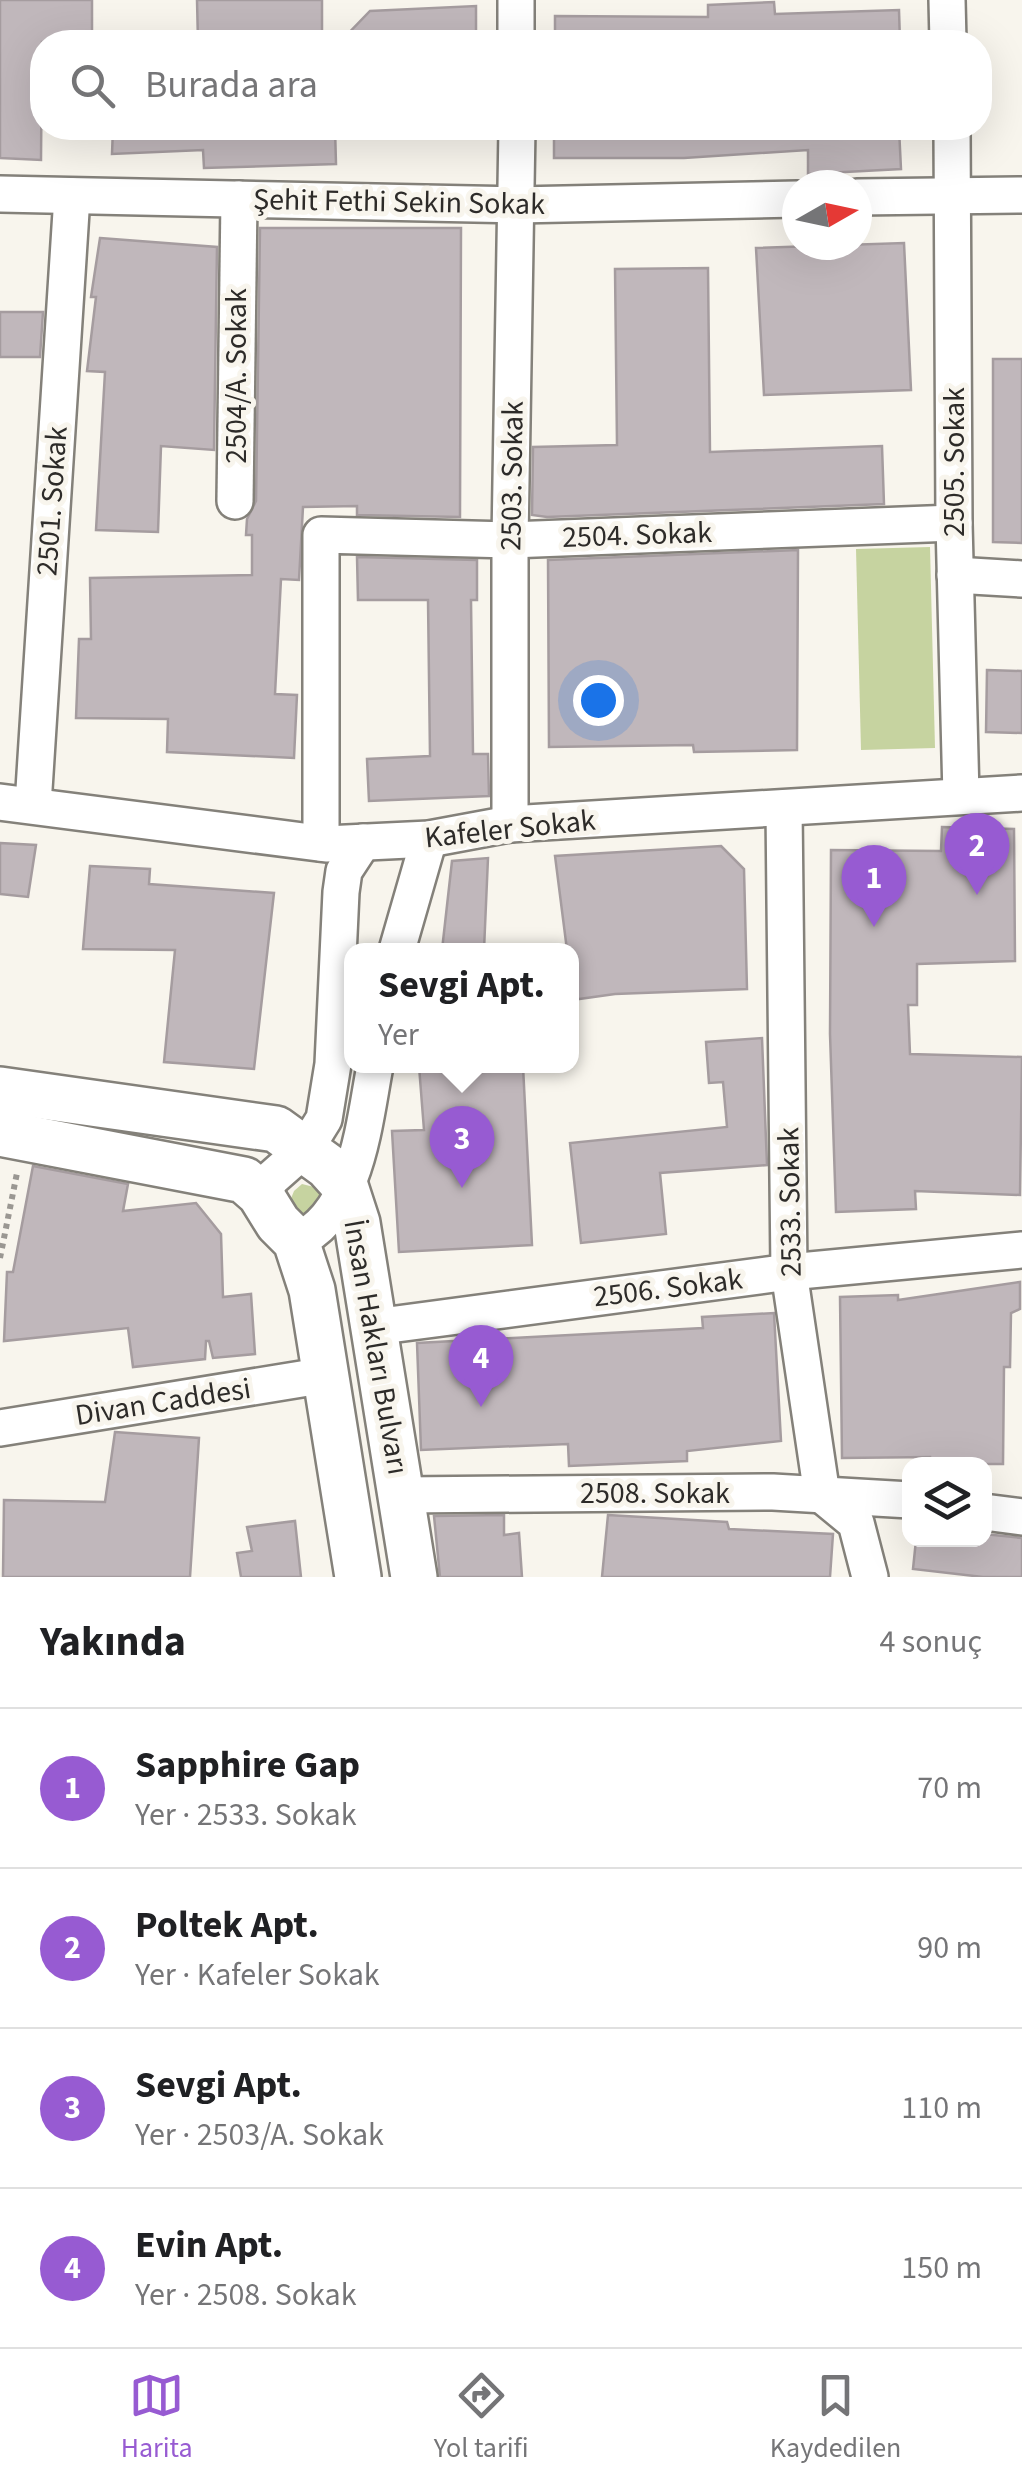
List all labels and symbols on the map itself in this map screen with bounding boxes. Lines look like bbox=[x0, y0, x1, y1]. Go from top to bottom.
north arrow bbox=[782, 170, 872, 260]
street label: Şehit Fethi Sekin Sokak bbox=[253, 178, 545, 226]
street label: 2504/A. Sokak bbox=[215, 288, 258, 464]
street label: 2505. Sokak bbox=[933, 387, 976, 537]
street label: 2503. Sokak bbox=[489, 401, 535, 551]
street label: 2501. Sokak bbox=[25, 425, 79, 577]
street label: 2504. Sokak bbox=[561, 511, 713, 559]
your location bbox=[573, 675, 624, 726]
street label: Kafeler Sokak bbox=[422, 799, 598, 859]
pin: 2 bbox=[944, 812, 1010, 895]
pin: 1 bbox=[842, 844, 906, 927]
pin: 3 bbox=[430, 1106, 494, 1188]
street label: 2533. Sokak bbox=[767, 1127, 813, 1277]
street label: İnsan Hakları Bulvarı bbox=[332, 1216, 420, 1478]
street label: 2506. Sokak bbox=[591, 1258, 745, 1318]
pin: 4 bbox=[448, 1324, 514, 1407]
street label: Divan Caddesi bbox=[72, 1367, 254, 1437]
street label: 2508. Sokak bbox=[580, 1472, 730, 1515]

